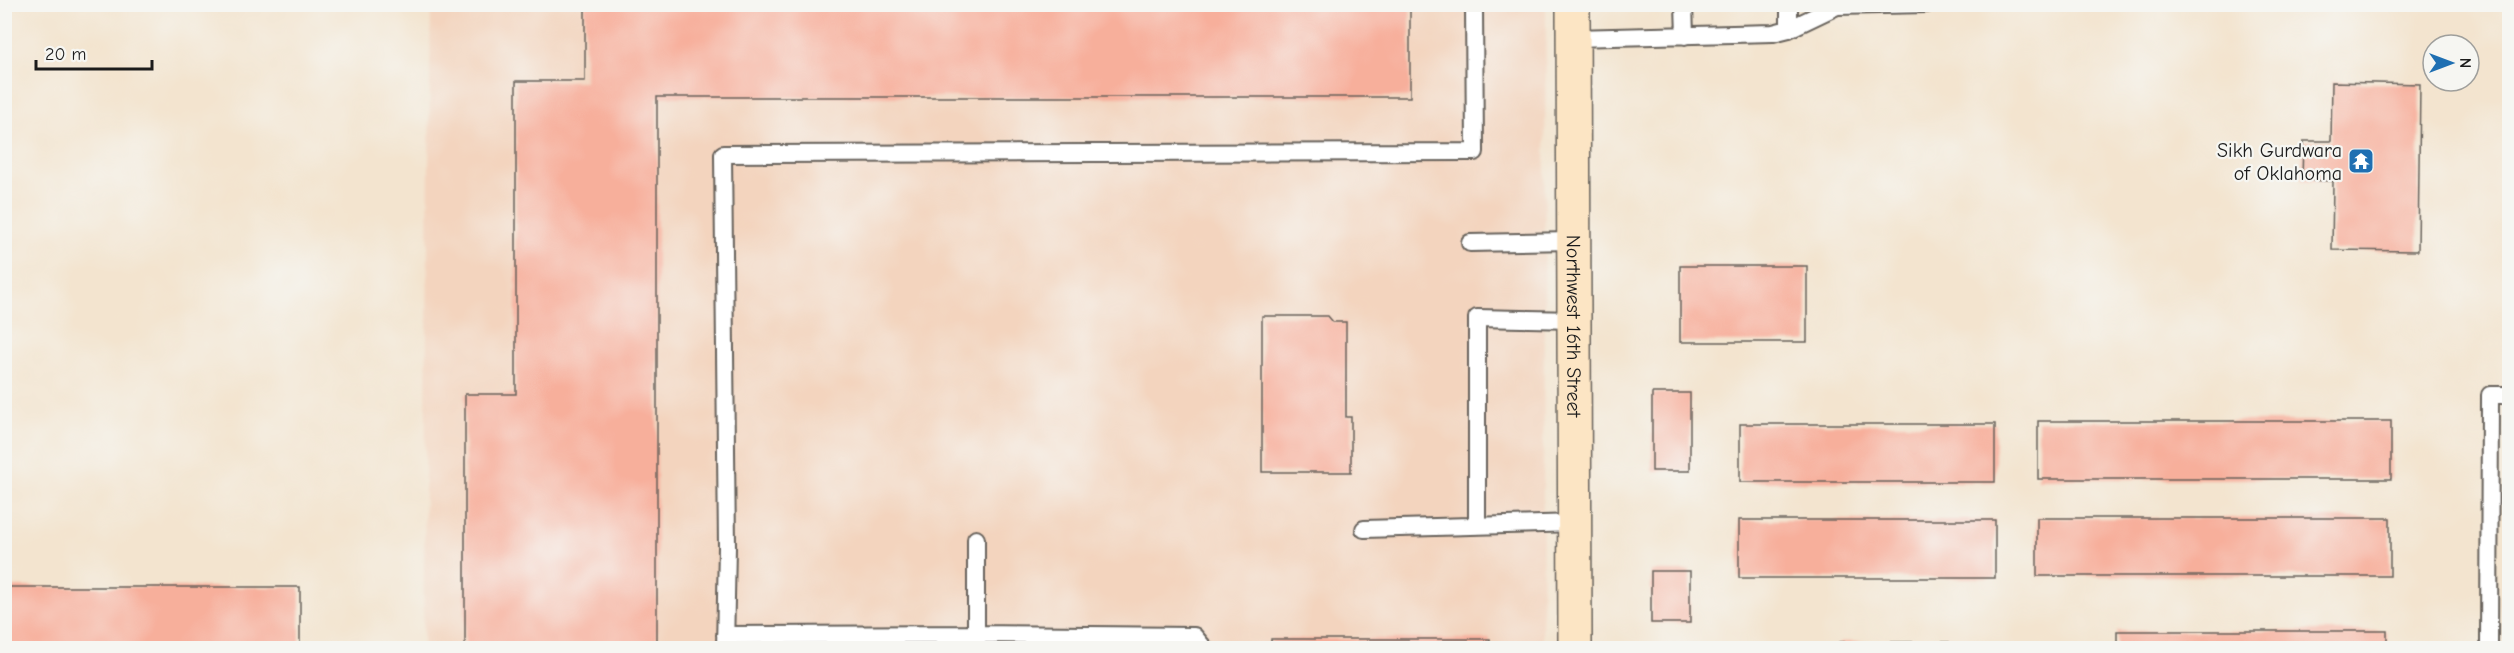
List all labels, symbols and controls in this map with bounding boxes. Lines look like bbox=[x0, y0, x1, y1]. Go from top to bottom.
scale bar bbox=[36, 33, 152, 71]
north arrow bbox=[2421, 33, 2481, 93]
text: 20 m bbox=[45, 44, 86, 65]
text: N bbox=[2456, 58, 2474, 68]
place label: Sikh Gurdwara of Oklahoma bbox=[2217, 139, 2342, 185]
temple icon: Sikh Gurdwara of Oklahoma bbox=[2346, 146, 2376, 176]
street label: Northwest 16th Street bbox=[1562, 235, 1586, 419]

